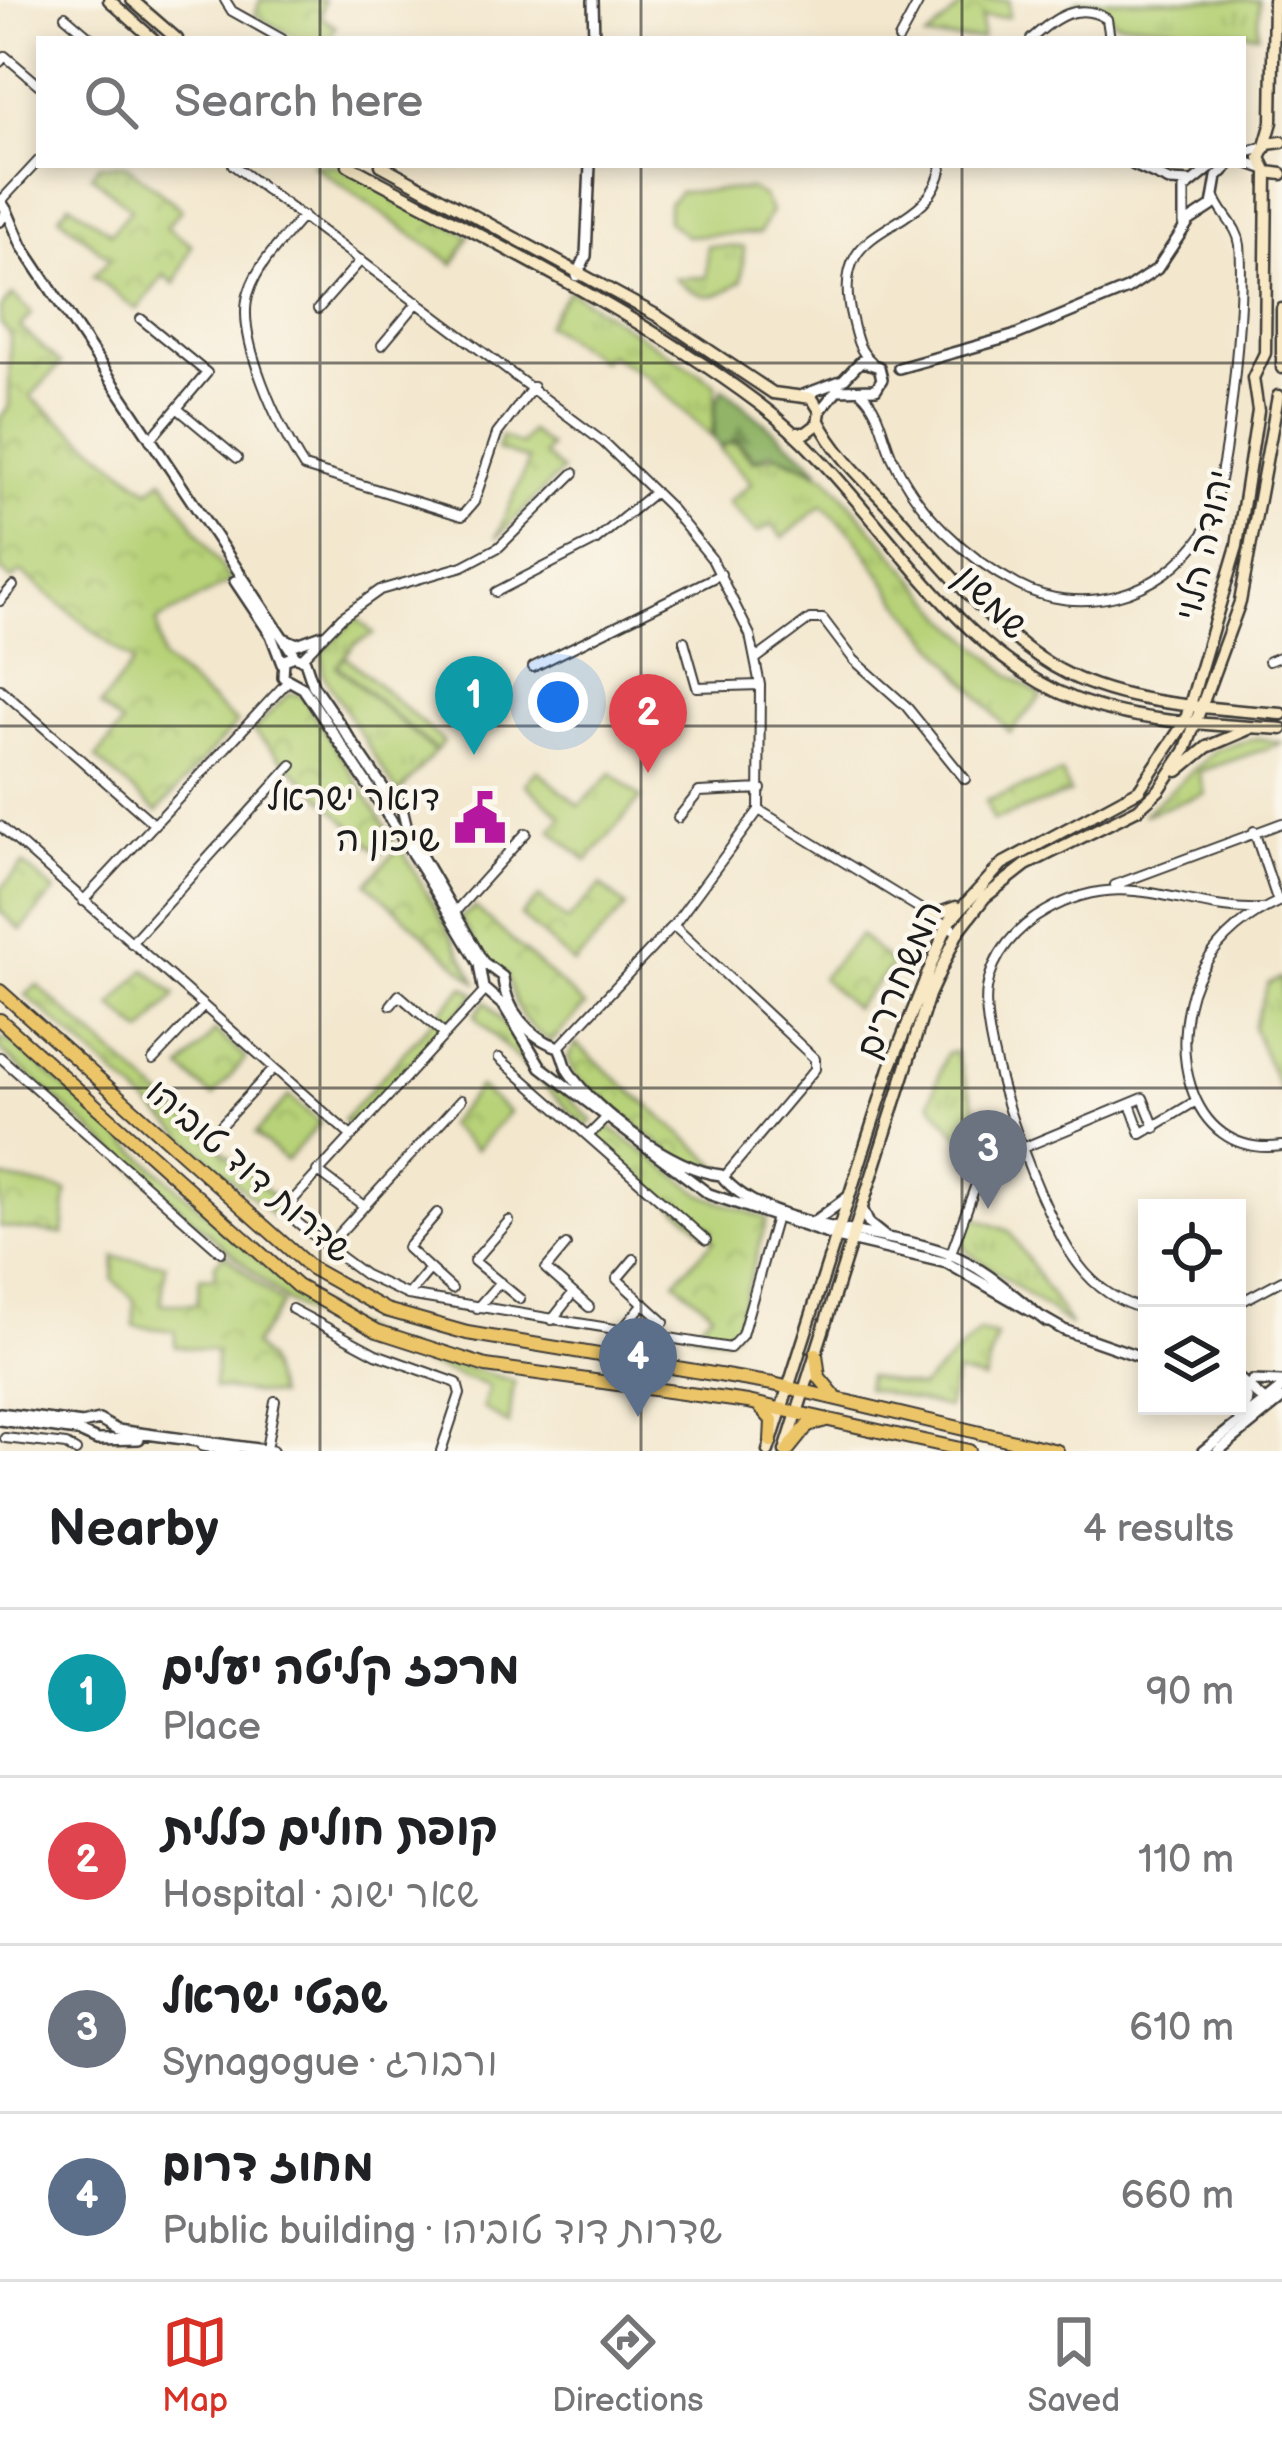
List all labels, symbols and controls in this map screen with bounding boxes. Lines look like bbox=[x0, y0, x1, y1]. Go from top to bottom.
search box bbox=[36, 36, 1246, 168]
icon: search bbox=[78, 69, 144, 135]
text: Search here bbox=[174, 75, 423, 130]
street label: יהודה הלוי bbox=[1167, 466, 1244, 625]
street label: שמשון bbox=[945, 557, 1036, 649]
pin: 1 bbox=[435, 656, 513, 755]
your location bbox=[528, 672, 588, 732]
pin: 2 bbox=[609, 674, 687, 773]
place label: דואר ישראל שיכון ה bbox=[267, 778, 440, 862]
public building icon: דואר ישראל שיכון ה bbox=[451, 789, 509, 847]
street label: המשחררים bbox=[848, 895, 953, 1065]
street label: שדרות דוד טוביהו bbox=[136, 1071, 360, 1273]
pin: 3 bbox=[949, 1110, 1027, 1209]
map controls bbox=[1138, 1199, 1246, 1415]
button: locate bbox=[1138, 1199, 1246, 1307]
button: layers bbox=[1138, 1307, 1246, 1415]
pin: 4 bbox=[599, 1318, 677, 1417]
text: Nearby bbox=[48, 1499, 219, 1560]
text: 4 results bbox=[1083, 1506, 1234, 1553]
text: מרכז קליטה יעלים bbox=[162, 1642, 520, 1697]
text: 1 bbox=[79, 1669, 95, 1716]
text: 90 m bbox=[1146, 1669, 1234, 1716]
text: Place bbox=[162, 1704, 261, 1751]
text: קופת חולים כללית bbox=[162, 1803, 498, 1858]
text: 2 bbox=[75, 1837, 99, 1884]
text: 110 m bbox=[1138, 1837, 1234, 1884]
text: Hospital · שאר ישוב bbox=[162, 1872, 479, 1919]
text: שבטי ישראל bbox=[162, 1971, 388, 2026]
text: 3 bbox=[76, 2005, 98, 2052]
text: 610 m bbox=[1129, 2005, 1234, 2052]
text: Synagogue · ורבורג bbox=[162, 2040, 498, 2087]
text: מחוז דרום bbox=[162, 2139, 374, 2194]
text: 4 bbox=[76, 2173, 98, 2220]
text: 660 m bbox=[1121, 2173, 1234, 2220]
text: Public building · שדרות דוד טוביהו bbox=[162, 2208, 722, 2255]
tab: Map bbox=[162, 2309, 228, 2421]
tab: Directions bbox=[552, 2309, 704, 2421]
tab: Saved bbox=[1027, 2309, 1120, 2421]

